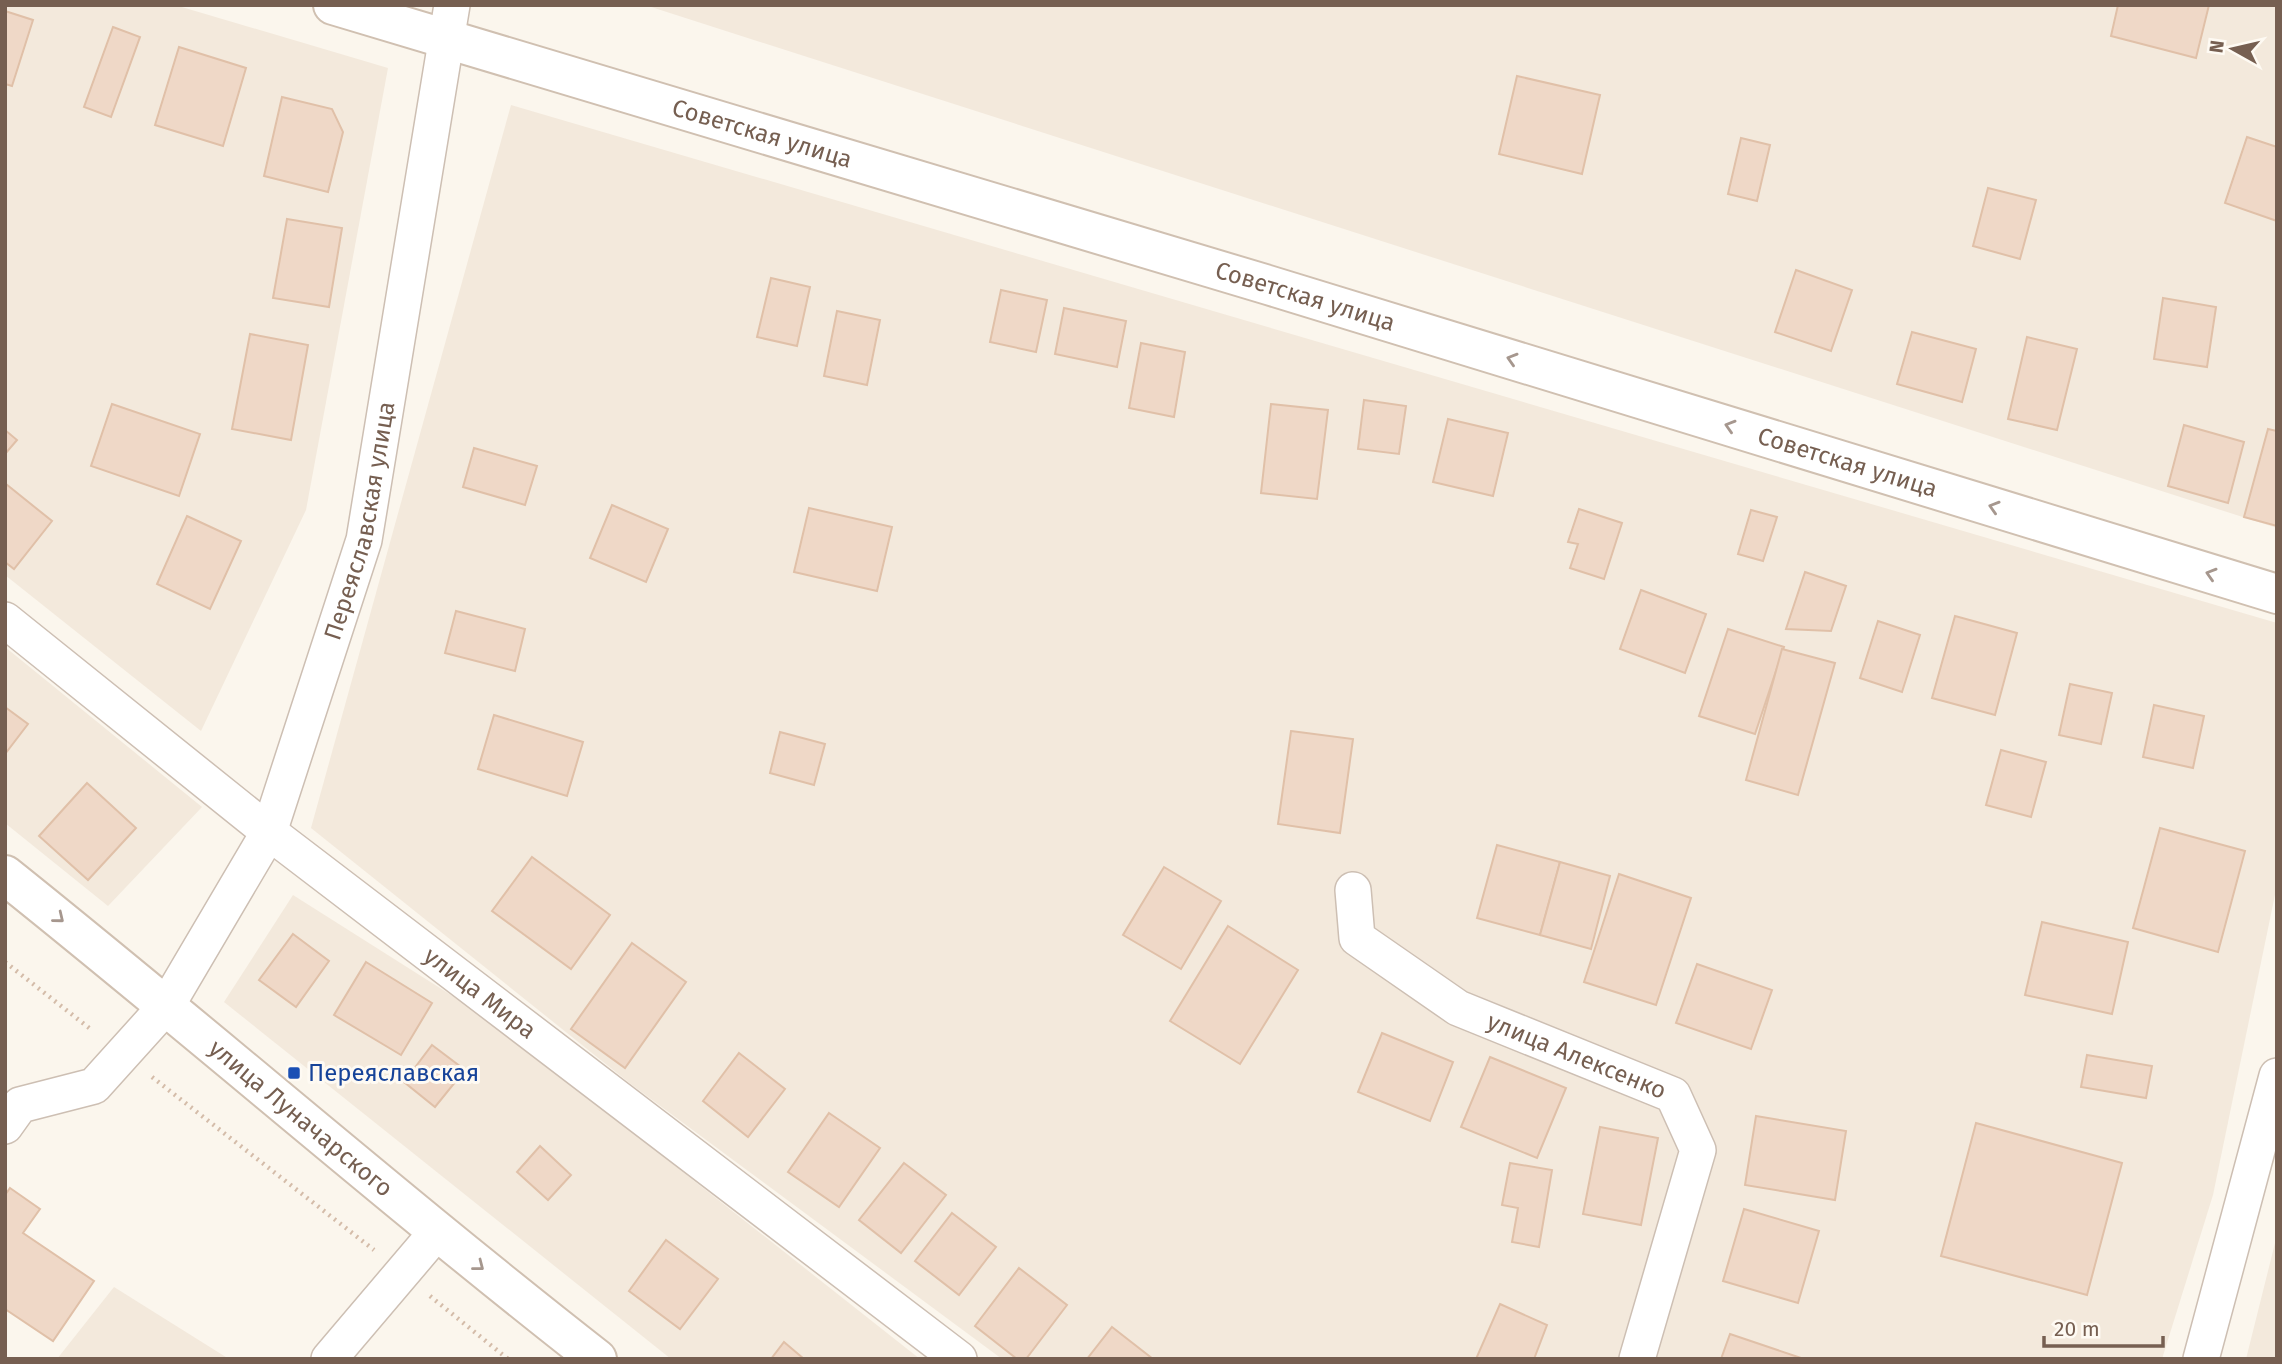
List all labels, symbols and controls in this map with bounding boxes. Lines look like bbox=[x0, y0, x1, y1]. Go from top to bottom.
north arrow bbox=[2198, 14, 2268, 84]
text: N bbox=[2204, 39, 2229, 55]
street label: Советская улица bbox=[669, 93, 855, 174]
street label: Советская улица bbox=[1212, 256, 1398, 337]
one-way arrow bbox=[1506, 353, 1518, 368]
street label: Переяславская улица bbox=[318, 399, 401, 644]
one-way arrow bbox=[1724, 420, 1736, 434]
street label: Советская улица bbox=[1754, 422, 1941, 503]
one-way arrow bbox=[1988, 501, 2001, 515]
one-way arrow bbox=[2206, 567, 2218, 582]
one-way arrow bbox=[51, 909, 63, 922]
street label: улица Мира bbox=[418, 941, 541, 1045]
street label: улица Алексенко bbox=[1483, 1007, 1670, 1105]
street label: улица Луначарского bbox=[203, 1034, 398, 1203]
place label: Переяславская bbox=[308, 1059, 479, 1087]
marker: Переяславская bbox=[286, 1065, 302, 1081]
one-way arrow bbox=[471, 1258, 483, 1271]
scale bar bbox=[2044, 1304, 2163, 1348]
text: 20 m bbox=[2054, 1316, 2100, 1342]

